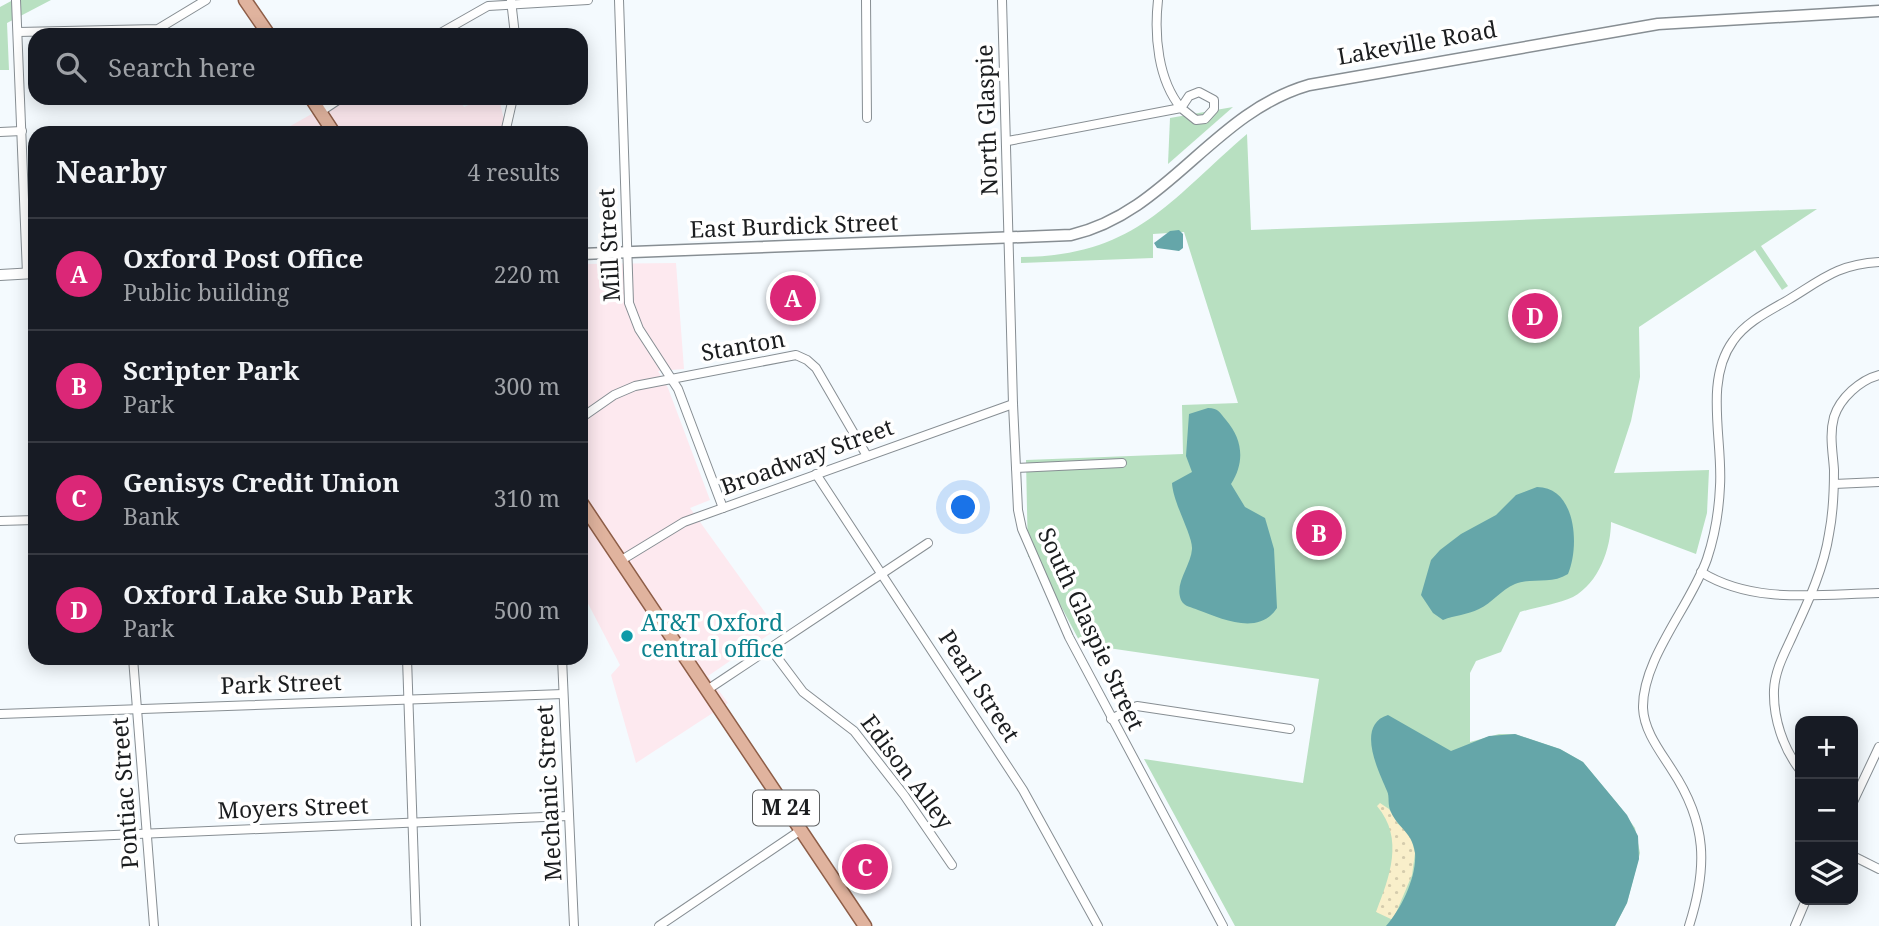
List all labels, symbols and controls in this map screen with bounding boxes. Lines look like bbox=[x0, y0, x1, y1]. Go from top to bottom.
street label: Lakeville Road bbox=[1335, 12, 1499, 72]
search box bbox=[28, 28, 588, 105]
street label: North Glaspie bbox=[967, 44, 1005, 196]
icon: search bbox=[52, 48, 90, 86]
text: Search here bbox=[108, 49, 256, 85]
text: Nearby bbox=[56, 151, 167, 192]
text: 4 results bbox=[467, 156, 560, 188]
street label: Mill Street bbox=[589, 188, 627, 302]
street label: East Burdick Street bbox=[689, 205, 899, 245]
text: Oxford Post Office bbox=[123, 240, 363, 276]
text: A bbox=[70, 258, 88, 290]
text: 220 m bbox=[494, 258, 560, 290]
pin: A bbox=[770, 272, 816, 324]
text: Public building bbox=[123, 276, 289, 308]
pin: D bbox=[1512, 290, 1558, 342]
street label: Stanton bbox=[698, 322, 787, 368]
text: Scripter Park bbox=[123, 352, 299, 388]
text: B bbox=[71, 370, 87, 402]
text: 300 m bbox=[494, 370, 560, 402]
text: Park bbox=[123, 388, 174, 420]
street label: Broadway Street bbox=[716, 410, 897, 502]
text: Genisys Credit Union bbox=[123, 464, 400, 500]
text: C bbox=[71, 482, 87, 514]
text: 310 m bbox=[494, 482, 560, 514]
your location bbox=[946, 490, 980, 524]
text: Bank bbox=[123, 500, 179, 532]
pin: B bbox=[1296, 507, 1342, 559]
street label: South Glaspie Street bbox=[1031, 522, 1153, 735]
text: Oxford Lake Sub Park bbox=[123, 576, 413, 612]
text: D bbox=[70, 594, 88, 626]
text: 500 m bbox=[494, 594, 560, 626]
place label: AT&T Oxford central office bbox=[641, 606, 784, 664]
text: Park bbox=[123, 612, 174, 644]
street label: Pearl Street bbox=[932, 623, 1028, 748]
marker: AT&T Oxford central office bbox=[619, 628, 635, 644]
street label: Park Street bbox=[220, 665, 342, 701]
street label: Mechanic Street bbox=[527, 704, 569, 882]
street label: Edison Alley bbox=[854, 707, 962, 835]
street label: Pontiac Street bbox=[103, 716, 145, 870]
map controls bbox=[1795, 716, 1858, 905]
button: + bbox=[1795, 716, 1858, 779]
button: − bbox=[1795, 779, 1858, 842]
street label: Moyers Street bbox=[217, 788, 369, 826]
road number: M 24 bbox=[753, 790, 819, 826]
pin: C bbox=[842, 841, 888, 893]
button: layers bbox=[1795, 842, 1858, 905]

